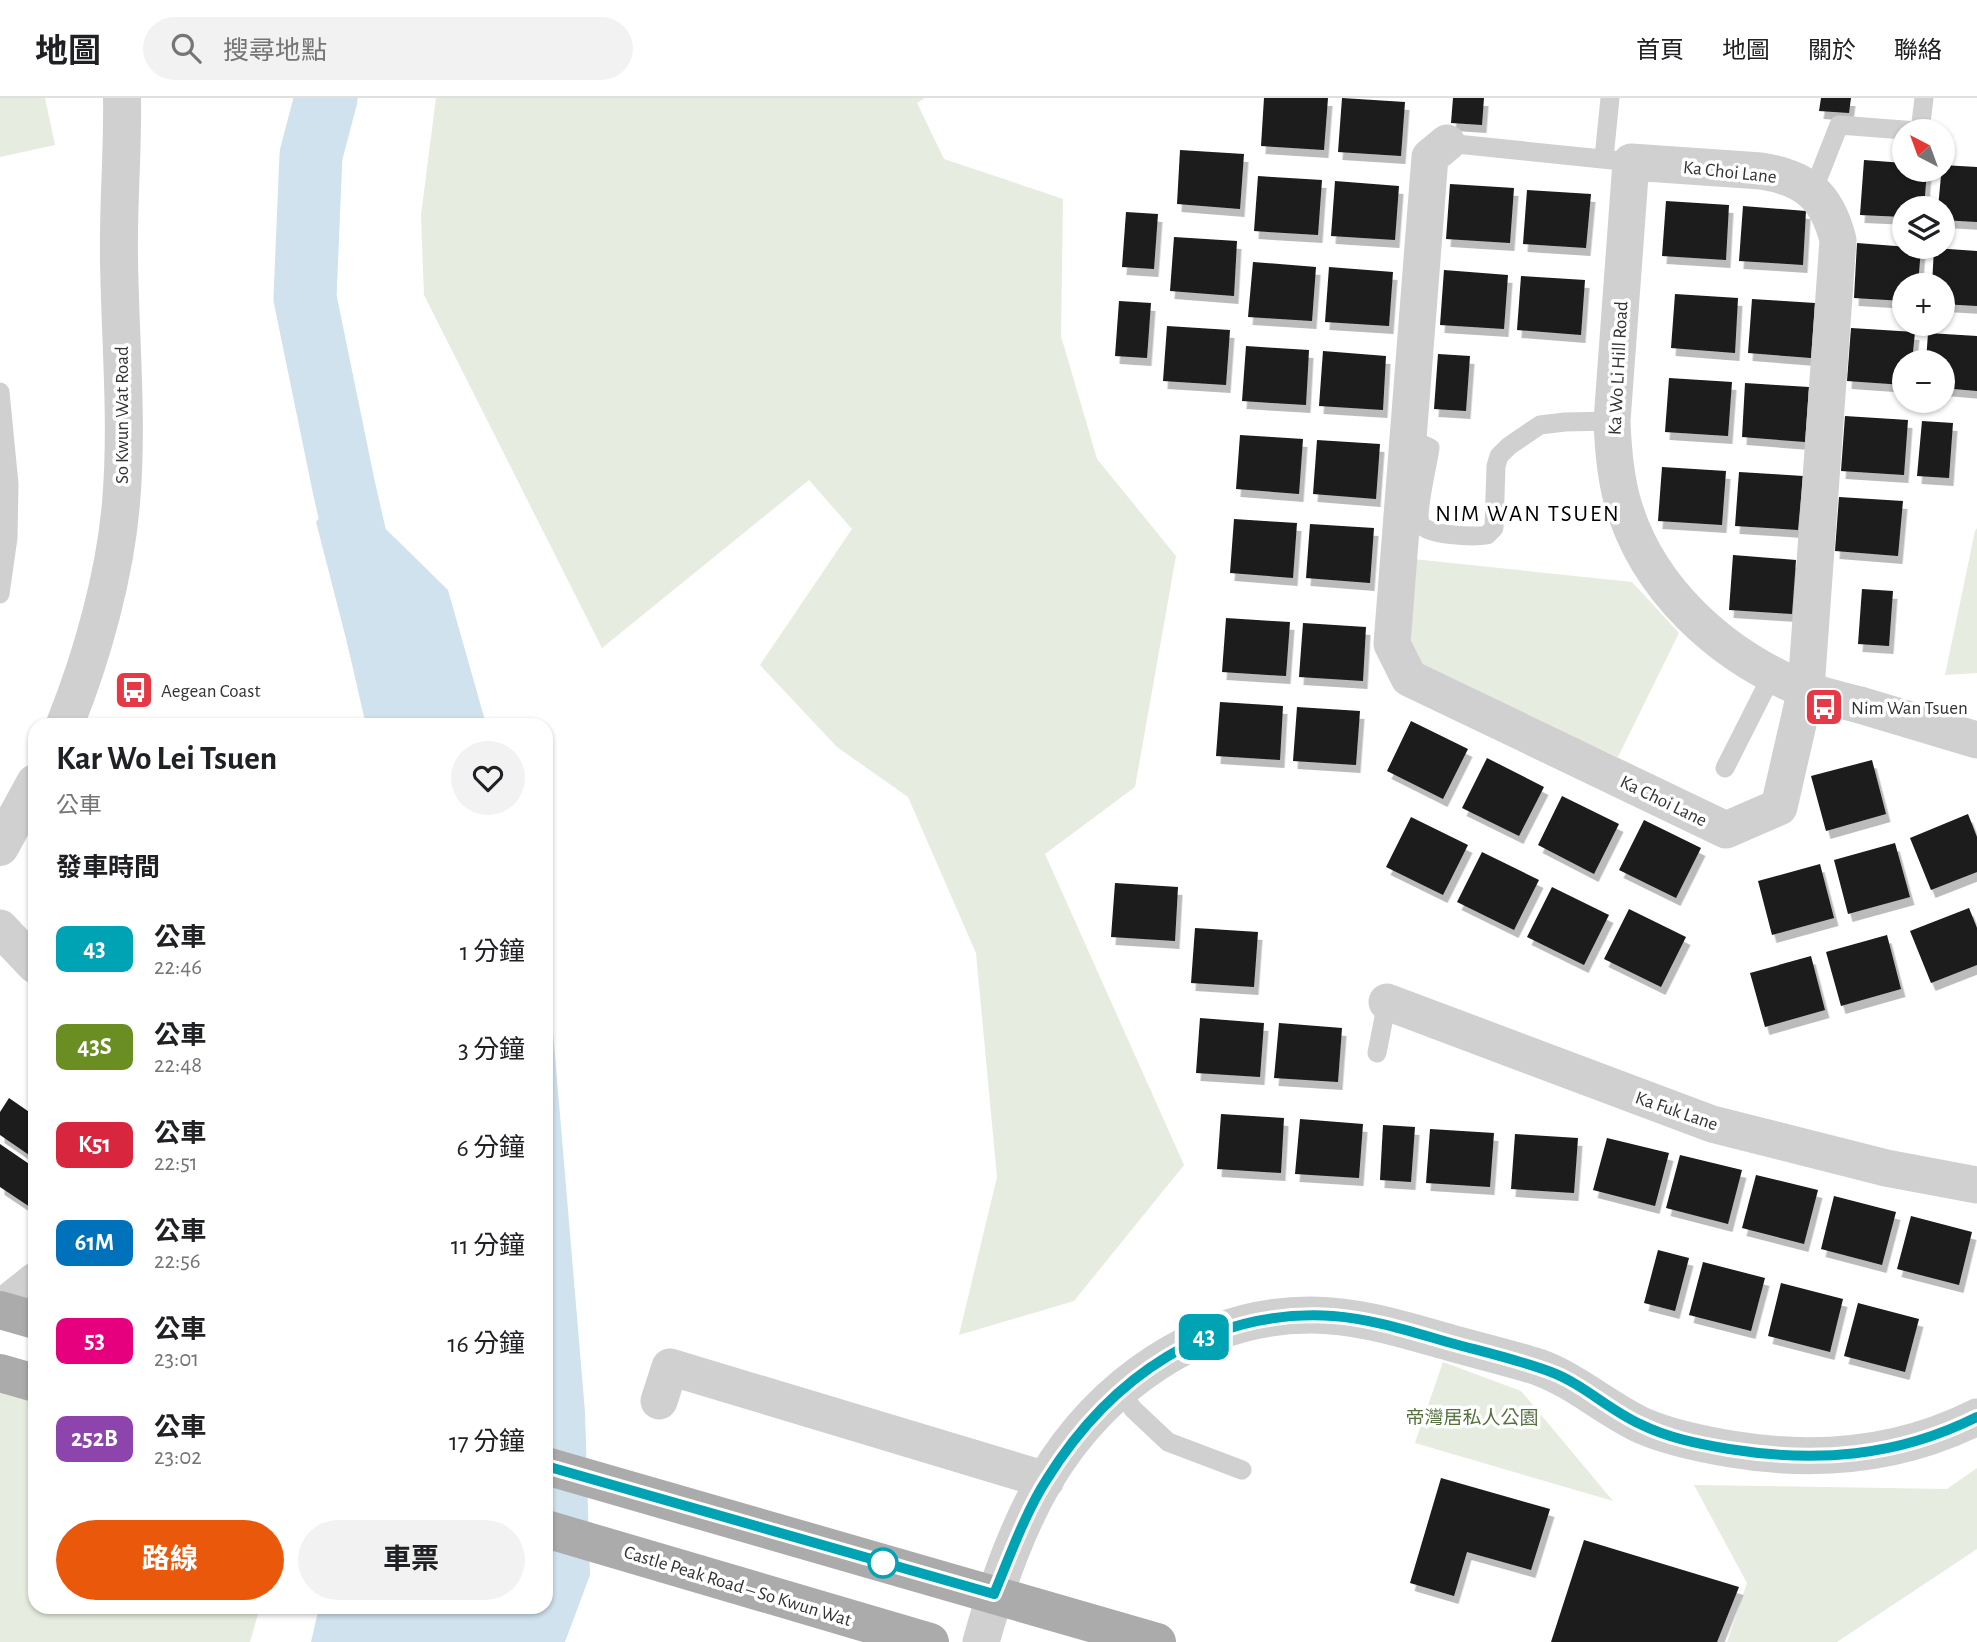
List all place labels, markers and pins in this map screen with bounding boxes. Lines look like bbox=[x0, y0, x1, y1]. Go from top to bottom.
bus stop icon: Aegean Coast bbox=[113, 669, 155, 711]
place label: Aegean Coast bbox=[161, 682, 260, 701]
bus stop icon: Nim Wan Tsuen bbox=[1803, 686, 1845, 728]
place label: Nim Wan Tsuen bbox=[1851, 699, 1968, 718]
unlabelled marker bbox=[868, 1548, 898, 1578]

